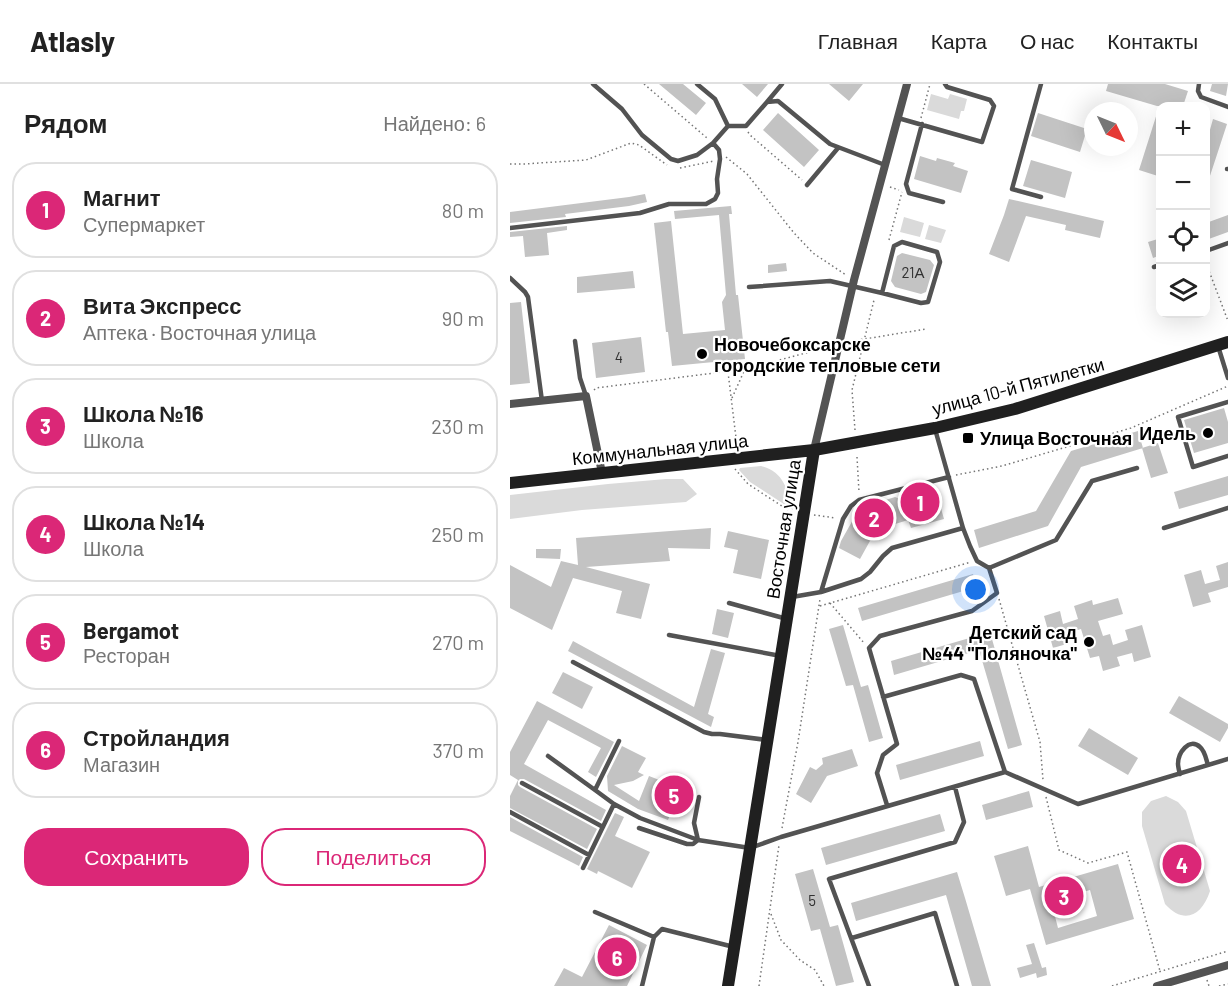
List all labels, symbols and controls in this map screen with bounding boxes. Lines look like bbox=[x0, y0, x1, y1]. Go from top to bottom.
text: Atlasly bbox=[30, 24, 115, 58]
text: Главная bbox=[818, 28, 898, 53]
text: Карта bbox=[931, 28, 987, 53]
text: О нас bbox=[1020, 28, 1074, 53]
text: Контакты bbox=[1107, 28, 1198, 53]
north arrow bbox=[1084, 102, 1138, 156]
map controls bbox=[1156, 102, 1210, 318]
button: + bbox=[1156, 102, 1210, 156]
text: Рядом bbox=[24, 107, 107, 138]
text: Найдено: 6 bbox=[383, 111, 486, 135]
button: − bbox=[1156, 156, 1210, 210]
text: Магнит bbox=[83, 184, 161, 210]
text: 1 bbox=[42, 198, 49, 222]
text: 80 m bbox=[442, 198, 484, 222]
button: locate bbox=[1156, 210, 1210, 264]
text: Супермаркет bbox=[83, 212, 205, 236]
house number: 21А bbox=[901, 263, 925, 281]
button: layers bbox=[1156, 264, 1210, 318]
text: Вита Экспресс bbox=[83, 292, 242, 318]
text: 2 bbox=[40, 306, 51, 330]
text: 90 m bbox=[442, 306, 484, 330]
text: Аптека · Восточная улица bbox=[83, 320, 316, 344]
place label: Новочебоксарске городские тепловые сети bbox=[714, 333, 941, 376]
marker: Новочебоксарске городские тепловые сети bbox=[695, 347, 709, 361]
house number: 4 bbox=[615, 348, 623, 366]
street label: улица 10-й Пятилетки bbox=[929, 352, 1107, 420]
text: Школа №16 bbox=[83, 400, 203, 426]
text: 3 bbox=[40, 414, 51, 438]
text: 230 m bbox=[431, 414, 484, 438]
place label: Идель bbox=[1139, 422, 1196, 444]
marker: Идель bbox=[1201, 426, 1215, 440]
place label: Улица Восточная bbox=[980, 427, 1132, 449]
text: Школа bbox=[83, 428, 144, 452]
street label: Коммунальная улица bbox=[571, 429, 750, 469]
marker: Улица Восточная bbox=[961, 431, 975, 445]
street label: Восточная улица bbox=[761, 457, 805, 600]
pin: 1 bbox=[900, 480, 940, 524]
pin: 2 bbox=[854, 496, 894, 540]
text: Школа №14 bbox=[83, 508, 205, 534]
text: 4 bbox=[39, 522, 52, 546]
text: 250 m bbox=[431, 522, 484, 546]
text: Школа bbox=[83, 536, 144, 560]
your location bbox=[961, 575, 990, 604]
text: Bergamot bbox=[83, 617, 179, 643]
place label: Детский сад №44 "Поляночка" bbox=[922, 621, 1078, 664]
text: 5 bbox=[40, 630, 51, 654]
text: 270 m bbox=[432, 630, 484, 654]
marker: Детский сад №44 "Поляночка" bbox=[1082, 635, 1096, 649]
text: Ресторан bbox=[83, 643, 170, 667]
text: Стройландия bbox=[83, 724, 230, 750]
text: 6 bbox=[40, 738, 51, 762]
text: 370 m bbox=[432, 738, 484, 762]
text: Магазин bbox=[83, 752, 160, 776]
pin: 5 bbox=[654, 772, 694, 818]
button: Сохранить bbox=[24, 828, 249, 886]
button: Поделиться bbox=[261, 828, 486, 886]
pin: 4 bbox=[1162, 842, 1202, 886]
pin: 3 bbox=[1044, 874, 1084, 918]
house number: 5 bbox=[808, 891, 816, 909]
pin: 6 bbox=[598, 934, 636, 980]

